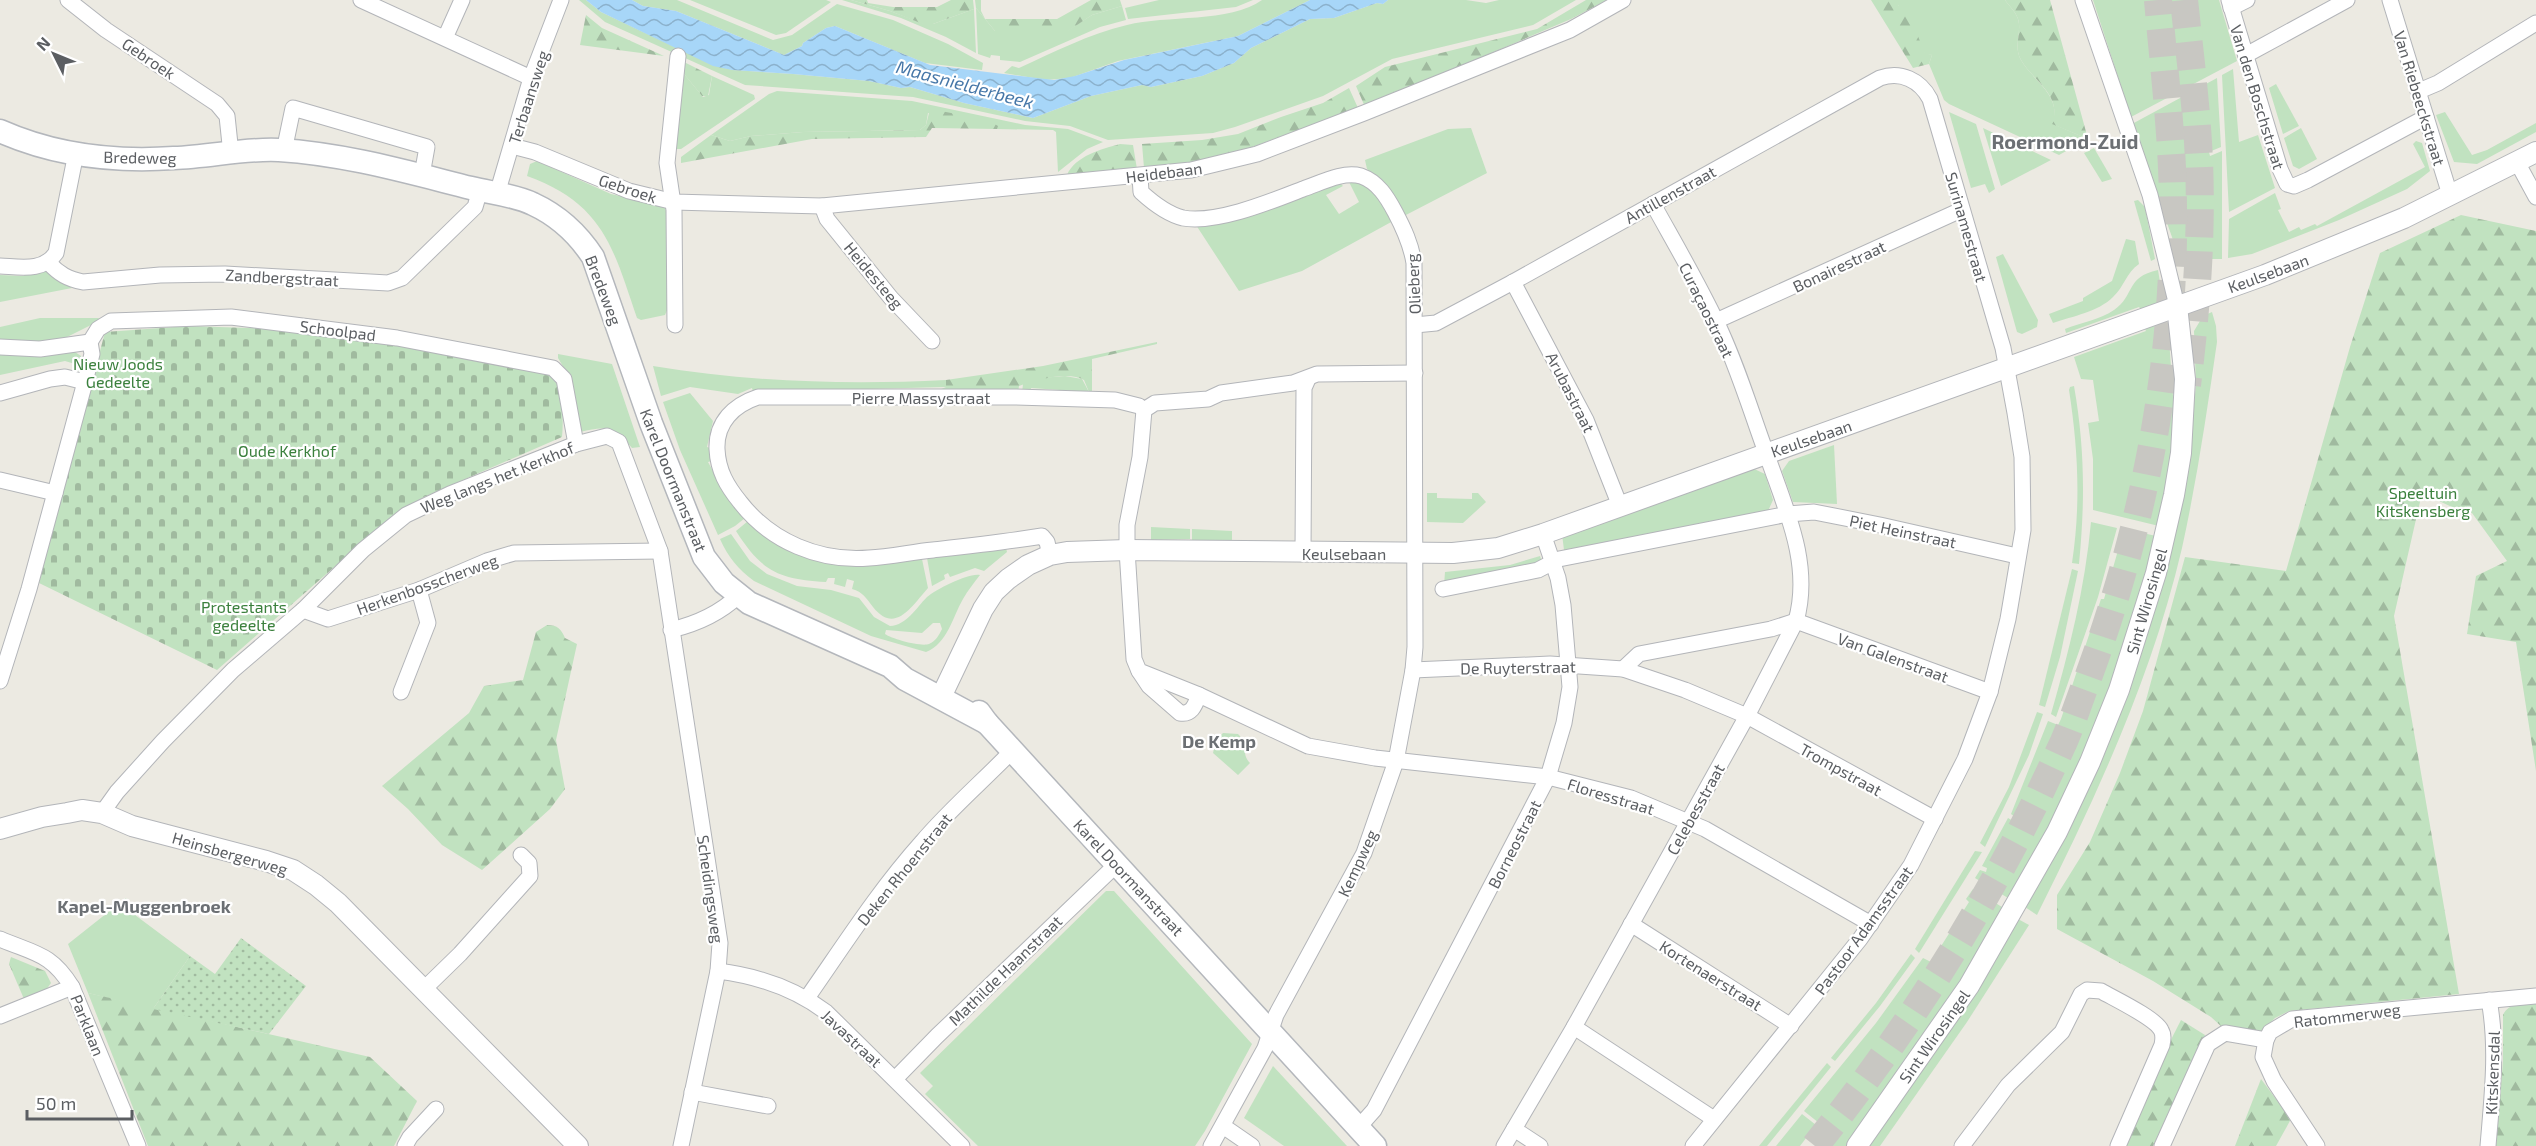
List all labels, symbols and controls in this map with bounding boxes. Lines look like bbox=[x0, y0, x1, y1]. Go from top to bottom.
street label: Van den Boschstraat bbox=[2227, 22, 2289, 172]
north arrow bbox=[24, 24, 84, 84]
street label: Van Riebeeckstraat bbox=[2390, 28, 2450, 168]
text: N bbox=[32, 33, 54, 54]
street label: Gebroek bbox=[119, 33, 179, 83]
street label: Terbaansweg bbox=[504, 48, 552, 146]
water label: Maasnielderbeek bbox=[894, 55, 1036, 113]
district label: Roermond-Zuid bbox=[1991, 129, 2139, 153]
street label: Bredeweg bbox=[103, 147, 177, 167]
street label: Heidebaan bbox=[1125, 158, 1203, 186]
street label: Antillenstraat bbox=[1621, 161, 1719, 227]
street label: Gebroek bbox=[597, 170, 659, 206]
street label: Surinamestraat bbox=[1942, 170, 1992, 284]
street label: Bonairestraat bbox=[1790, 236, 1888, 296]
street label: Heidesteeg bbox=[841, 238, 907, 312]
street label: Keulsebaan bbox=[2225, 250, 2311, 296]
street label: Bredeweg bbox=[582, 252, 626, 328]
street label: Olieberg bbox=[1402, 253, 1424, 315]
street label: Curaçaostraat bbox=[1675, 259, 1738, 361]
street label: Zandbergstraat bbox=[225, 265, 339, 289]
street label: Schoolpad bbox=[299, 316, 377, 344]
street label: Arubastraat bbox=[1543, 349, 1599, 435]
park label: Nieuw Joods Gedeelte bbox=[73, 354, 163, 391]
street label: Pierre Massystraat bbox=[852, 388, 990, 407]
street label: Karel Doormanstraat bbox=[637, 406, 711, 554]
street label: Keulsebaan bbox=[1768, 415, 1854, 461]
street label: Weg langs het Kerkhof bbox=[417, 437, 577, 516]
park label: Oude Kerkhof bbox=[238, 441, 337, 460]
park label: Speeltuin Kitskensberg bbox=[2376, 483, 2470, 520]
street label: Piet Heinstraat bbox=[1848, 510, 1958, 552]
street label: Keulsebaan bbox=[1302, 544, 1386, 563]
street label: Sint Wirosingel bbox=[2122, 545, 2170, 656]
street label: Herkenbosscherweg bbox=[354, 550, 500, 618]
park label: Protestants gedeelte bbox=[201, 597, 287, 634]
street label: Van Galenstraat bbox=[1835, 628, 1951, 686]
street label: De Ruyterstraat bbox=[1460, 656, 1576, 678]
district label: De Kemp bbox=[1182, 730, 1256, 752]
street label: Trompstraat bbox=[1797, 739, 1885, 799]
street label: Celebesstraat bbox=[1662, 760, 1728, 858]
street label: Floresstraat bbox=[1565, 774, 1657, 818]
street label: Borneostraat bbox=[1484, 797, 1544, 891]
street label: Deken Rhoenstraat bbox=[853, 809, 955, 929]
street label: Karel Doormanstraat bbox=[1070, 815, 1188, 939]
street label: Kempweg bbox=[1333, 826, 1381, 900]
street label: Heinsbergerweg bbox=[170, 827, 290, 879]
street label: Scheidingsweg bbox=[694, 834, 728, 944]
street label: Pastoor Adamsstraat bbox=[1810, 862, 1916, 998]
district label: Kapel-Muggenbroek bbox=[57, 895, 231, 917]
street label: Mathilde Haanstraat bbox=[944, 911, 1066, 1029]
street label: Kortenaerstraat bbox=[1656, 936, 1766, 1014]
street label: Sint Wirosingel bbox=[1895, 985, 1973, 1086]
street label: Parklaan bbox=[67, 992, 109, 1058]
street label: Ratommerweg bbox=[2292, 999, 2402, 1031]
street label: Javastraat bbox=[818, 1005, 886, 1071]
street label: Kitskensdal bbox=[2481, 1030, 2503, 1115]
scale bar bbox=[27, 1083, 132, 1121]
text: 50 m bbox=[36, 1092, 76, 1114]

